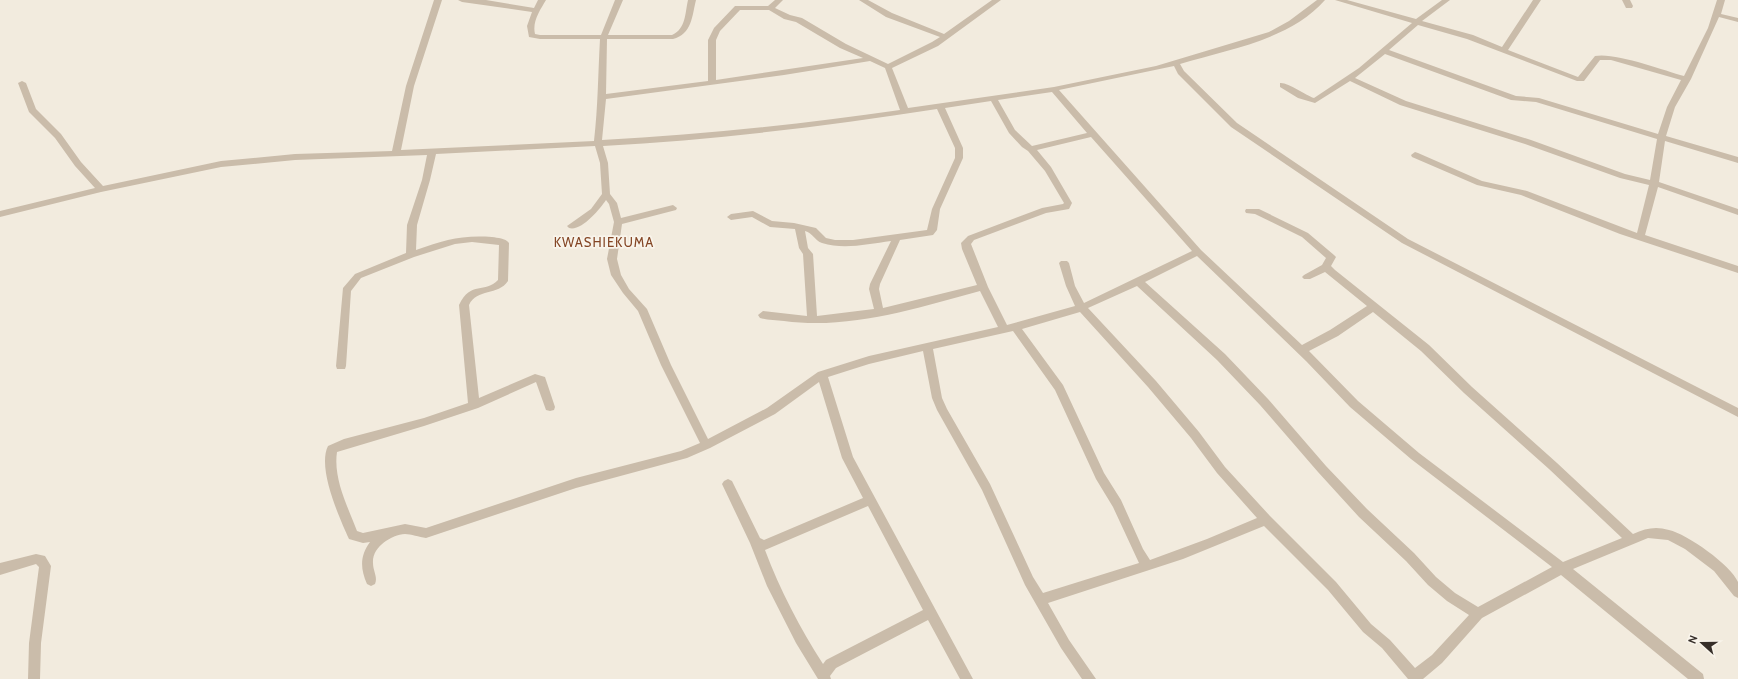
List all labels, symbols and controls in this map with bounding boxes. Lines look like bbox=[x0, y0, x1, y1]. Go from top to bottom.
district label: KWASHIEKUMA bbox=[554, 234, 654, 250]
north arrow bbox=[1682, 623, 1722, 663]
text: N bbox=[1685, 633, 1701, 646]

